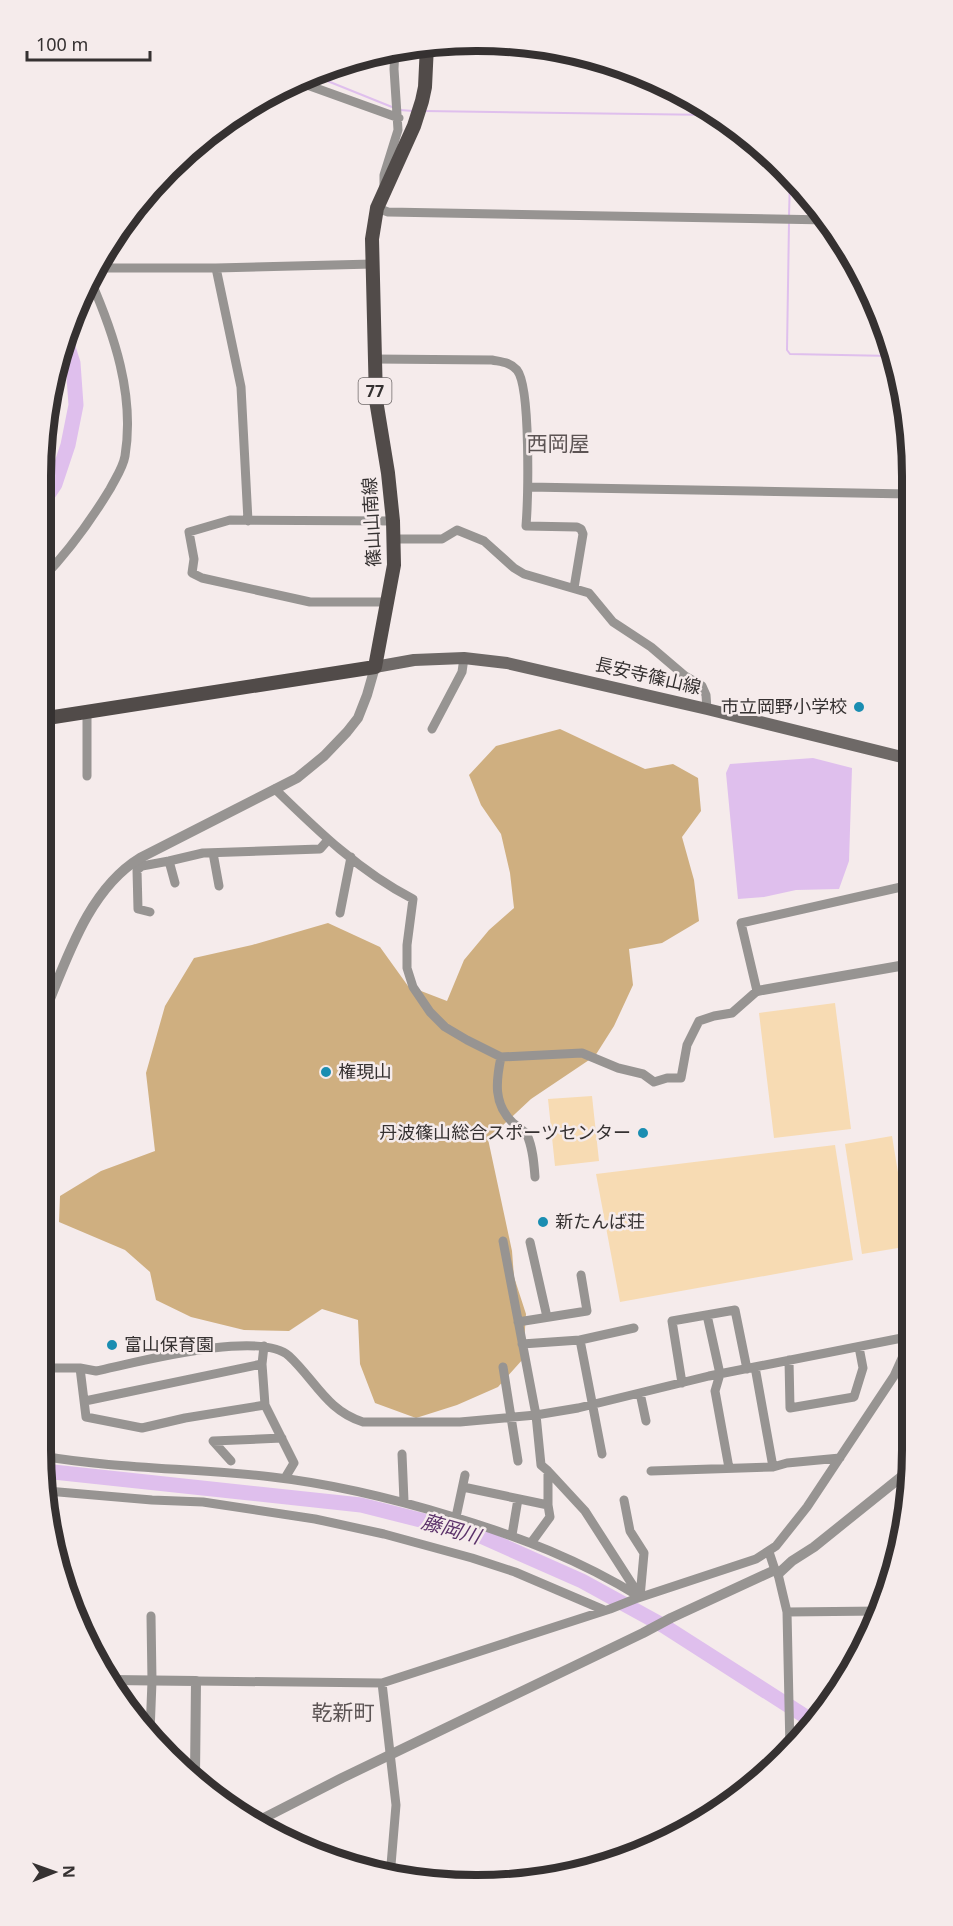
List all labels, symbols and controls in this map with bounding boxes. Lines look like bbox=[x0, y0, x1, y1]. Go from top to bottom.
scale bar bbox=[27, 24, 150, 62]
text: 100 m bbox=[36, 32, 88, 56]
road number: 77 bbox=[358, 378, 392, 404]
district label: 西岡屋 bbox=[527, 429, 590, 457]
street label: 篠山山南線 bbox=[357, 476, 385, 568]
street label: 長安寺篠山線 bbox=[593, 651, 704, 699]
place label: 市立岡野小学校 bbox=[721, 694, 847, 718]
marker: 市立岡野小学校 bbox=[852, 700, 866, 714]
place label: 権現山 bbox=[338, 1059, 392, 1083]
marker: 権現山 bbox=[319, 1065, 333, 1079]
place label: 丹波篠山総合スポーツセンター bbox=[379, 1120, 631, 1144]
marker: 丹波篠山総合スポーツセンター bbox=[636, 1126, 650, 1140]
place label: 新たんば荘 bbox=[555, 1209, 645, 1233]
marker: 新たんば荘 bbox=[536, 1215, 550, 1229]
place label: 富山保育園 bbox=[124, 1332, 214, 1356]
marker: 富山保育園 bbox=[105, 1338, 119, 1352]
water label: 藤岡川 bbox=[419, 1507, 486, 1550]
district label: 乾新町 bbox=[312, 1698, 375, 1726]
north arrow bbox=[24, 1842, 84, 1902]
text: N bbox=[58, 1865, 80, 1878]

